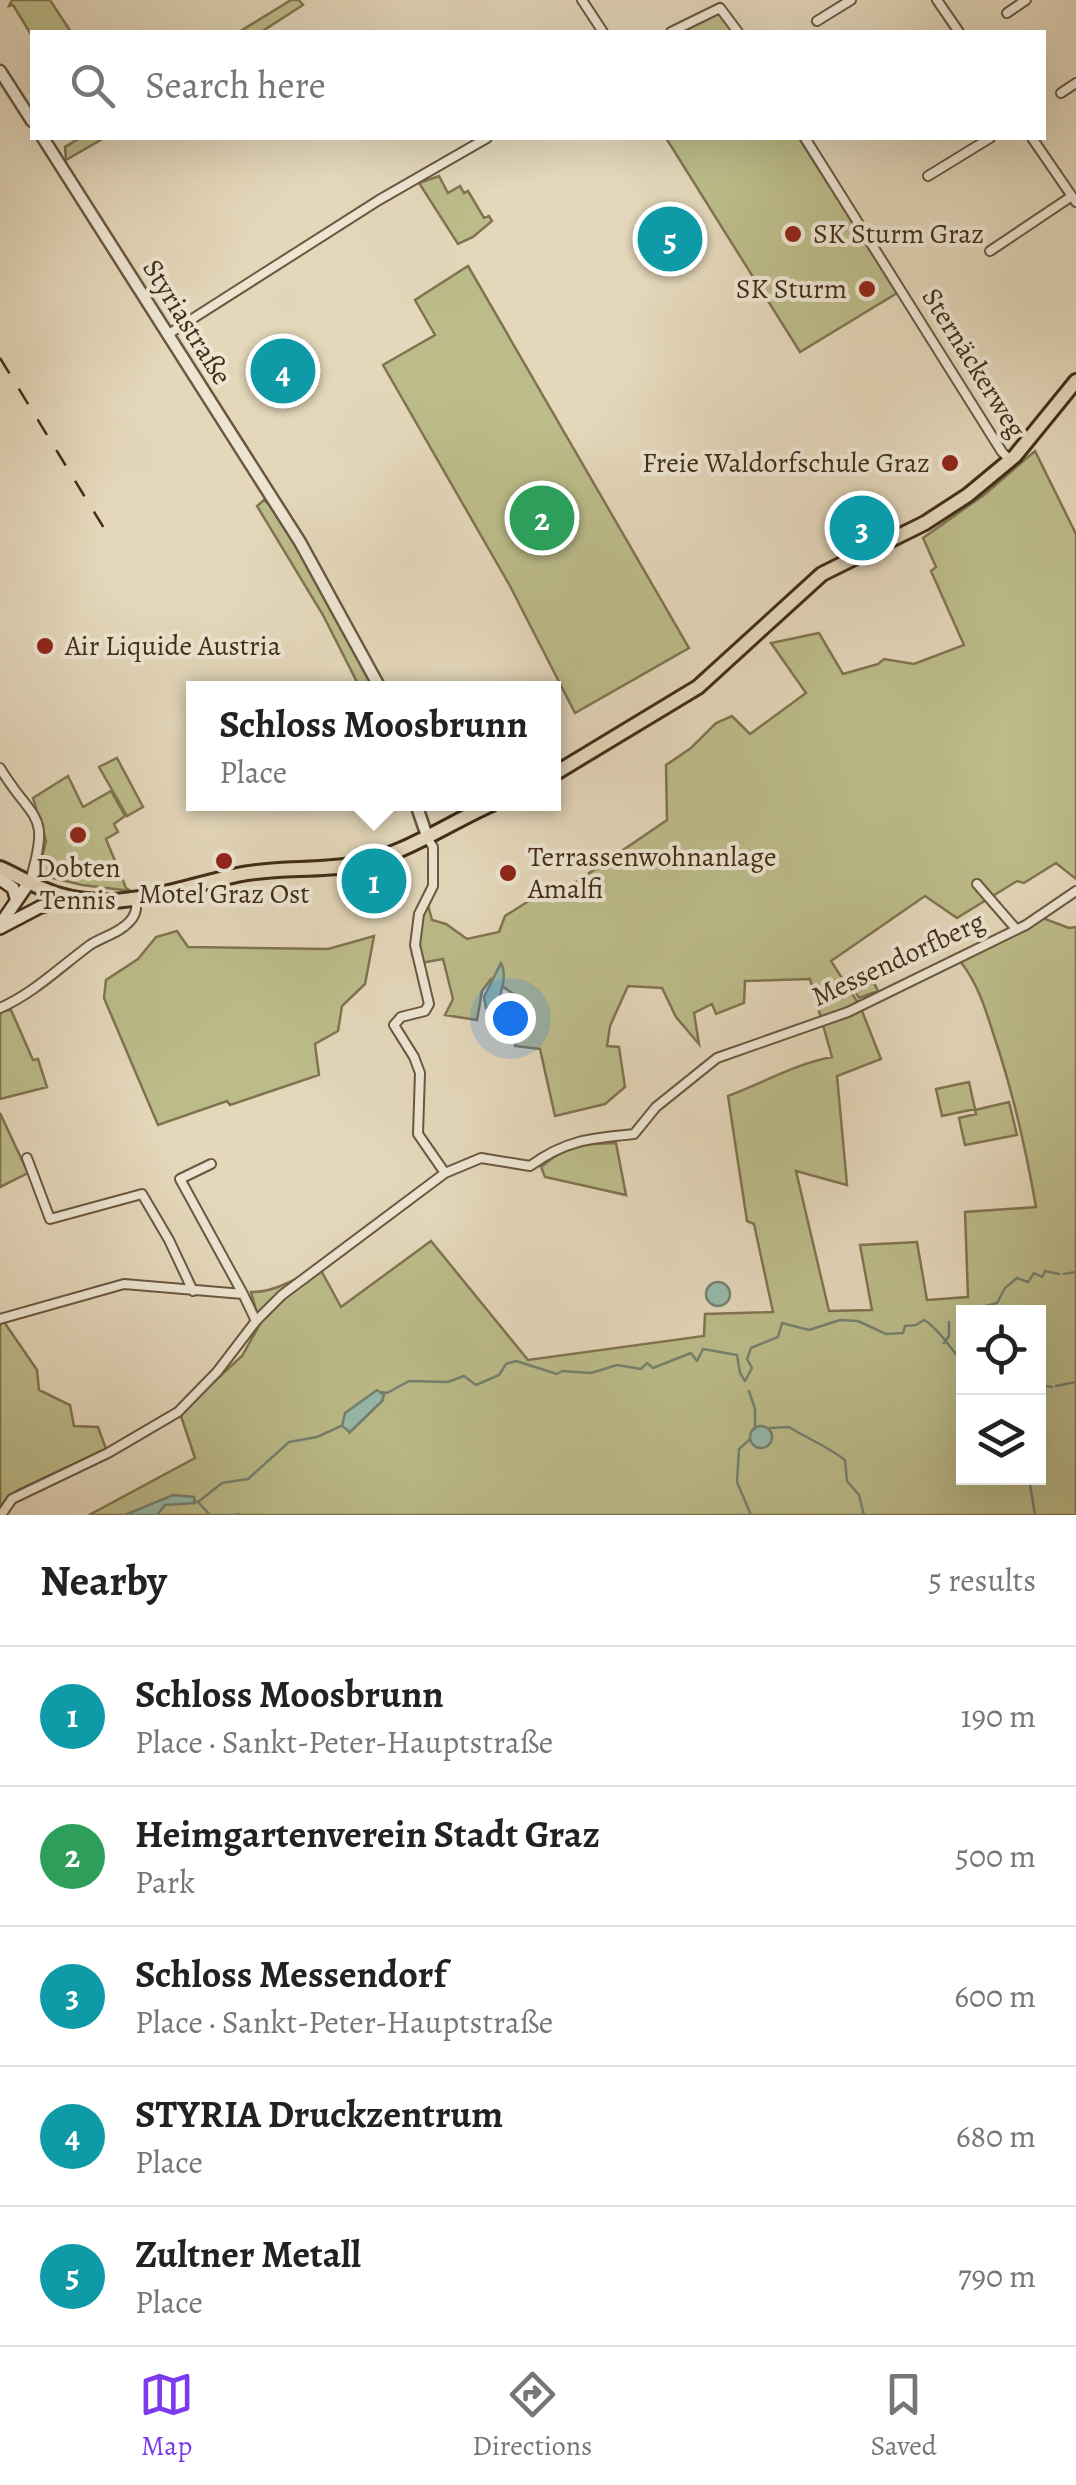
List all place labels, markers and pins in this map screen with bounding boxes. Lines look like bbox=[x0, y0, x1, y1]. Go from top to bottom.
pin: 5 bbox=[638, 202, 702, 276]
place label: SK Sturm Graz bbox=[813, 215, 984, 253]
marker: SK Sturm Graz bbox=[782, 223, 804, 245]
place label: SK Sturm bbox=[736, 270, 847, 308]
marker: SK Sturm bbox=[856, 278, 878, 300]
pin: 4 bbox=[250, 334, 316, 408]
place label: Freie Waldorfschule Graz bbox=[642, 444, 930, 482]
marker: Freie Waldorfschule Graz bbox=[939, 452, 961, 474]
pin: 2 bbox=[510, 480, 574, 556]
pin: 3 bbox=[830, 490, 894, 566]
place label: Air Liquide Austria bbox=[64, 627, 281, 665]
marker: Air Liquide Austria bbox=[34, 635, 56, 657]
marker: Dobten Tennis bbox=[67, 824, 89, 846]
place label: Terrassenwohnanlage Amalfi bbox=[527, 838, 777, 908]
pin: 1 bbox=[342, 844, 406, 918]
place label: Dobten Tennis bbox=[36, 849, 120, 919]
marker: Motel Graz Ost bbox=[213, 850, 235, 872]
marker: Terrassenwohnanlage Amalfi bbox=[497, 862, 519, 884]
place label: Motel Graz Ost bbox=[138, 875, 310, 913]

